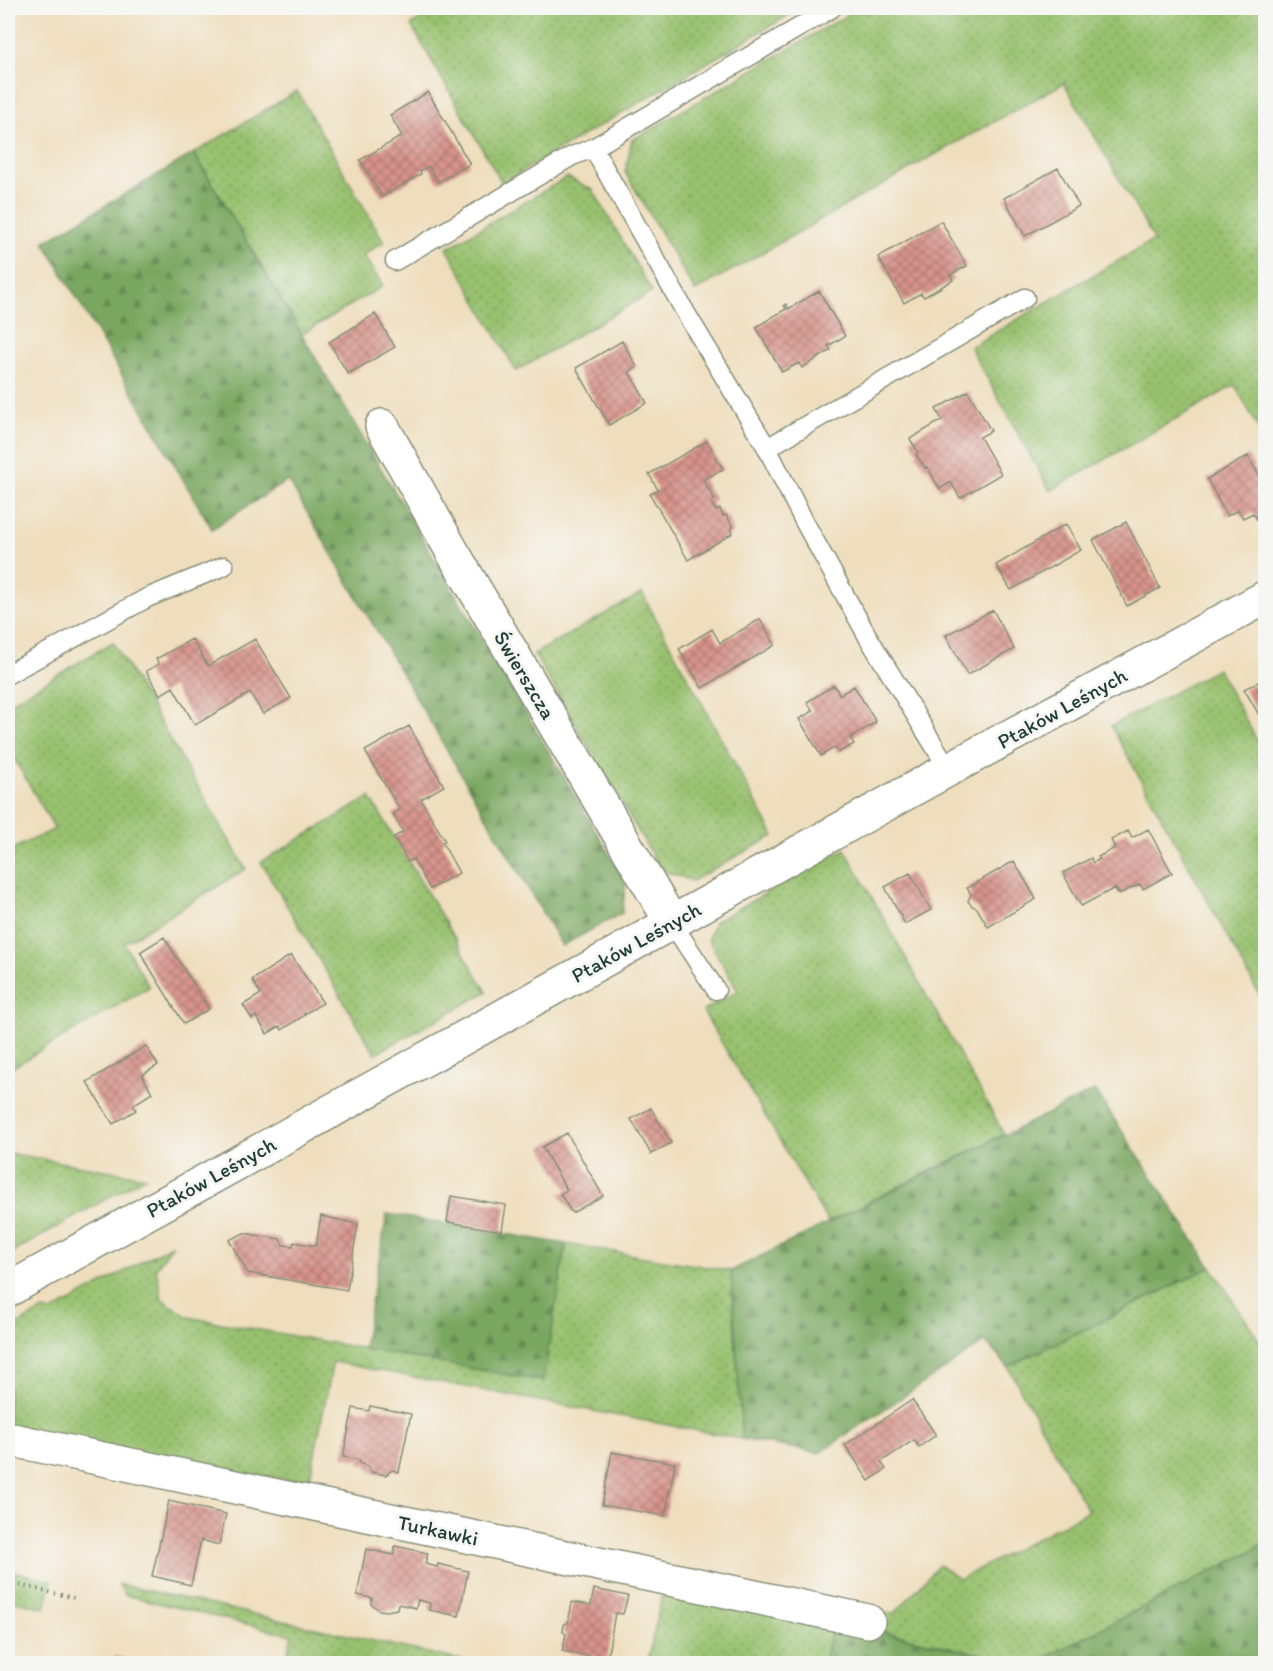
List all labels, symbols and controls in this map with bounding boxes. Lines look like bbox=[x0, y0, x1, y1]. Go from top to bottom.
street label: Świerszcza bbox=[489, 626, 561, 724]
street label: Ptaków Leśnych bbox=[993, 662, 1132, 754]
street label: Ptaków Leśnych bbox=[567, 896, 706, 988]
street label: Ptaków Leśnych bbox=[142, 1131, 281, 1223]
street label: Turkawki bbox=[395, 1509, 481, 1551]

